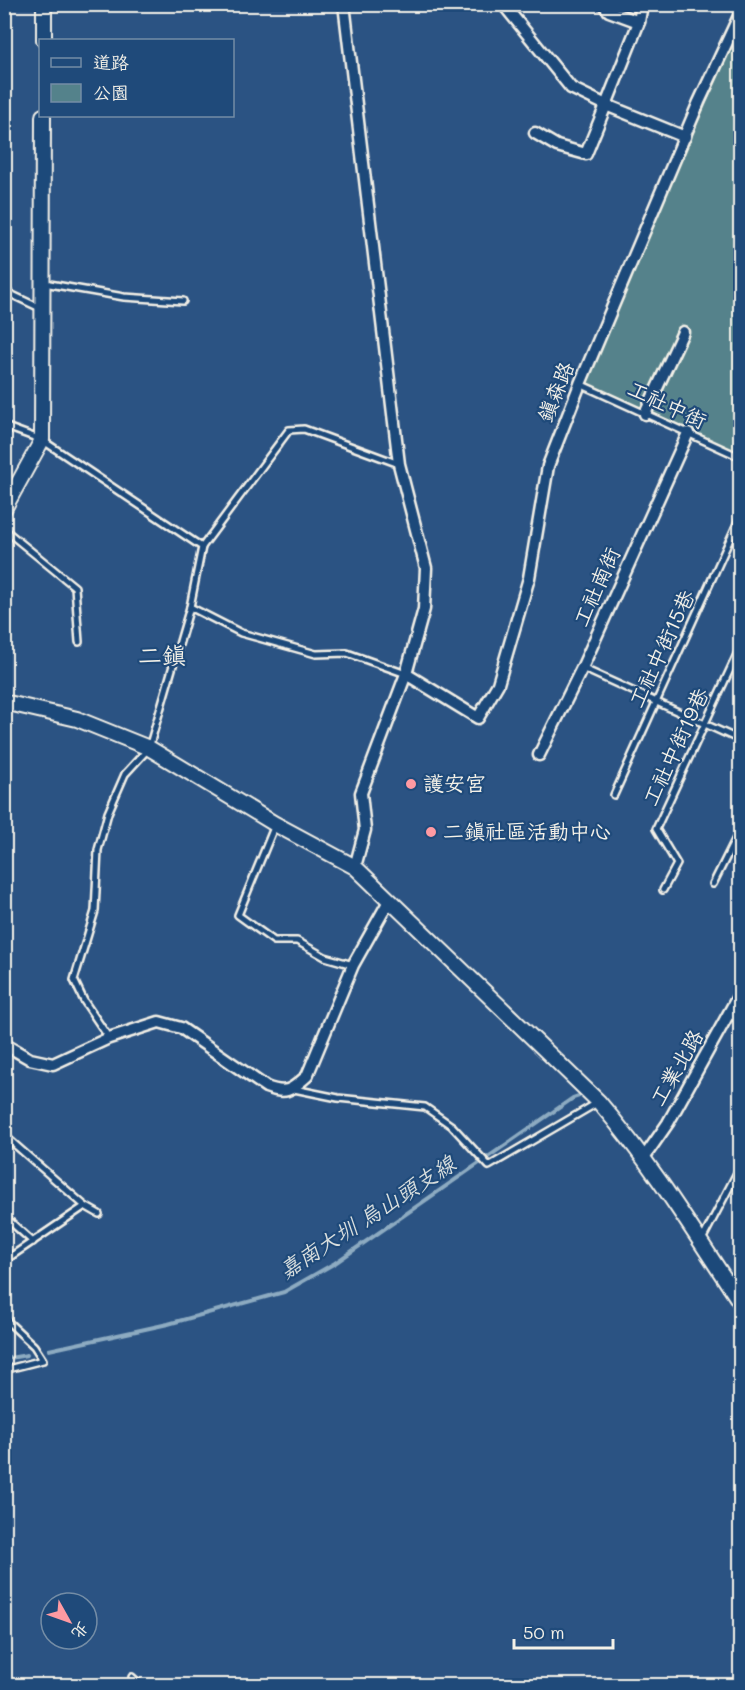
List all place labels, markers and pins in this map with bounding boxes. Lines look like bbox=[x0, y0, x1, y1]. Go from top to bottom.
place label: 護安宮 bbox=[423, 769, 486, 796]
marker: 護安宮 bbox=[404, 777, 418, 791]
place label: 二鎮社區活動中心 bbox=[443, 817, 611, 844]
marker: 二鎮社區活動中心 bbox=[424, 825, 438, 839]

